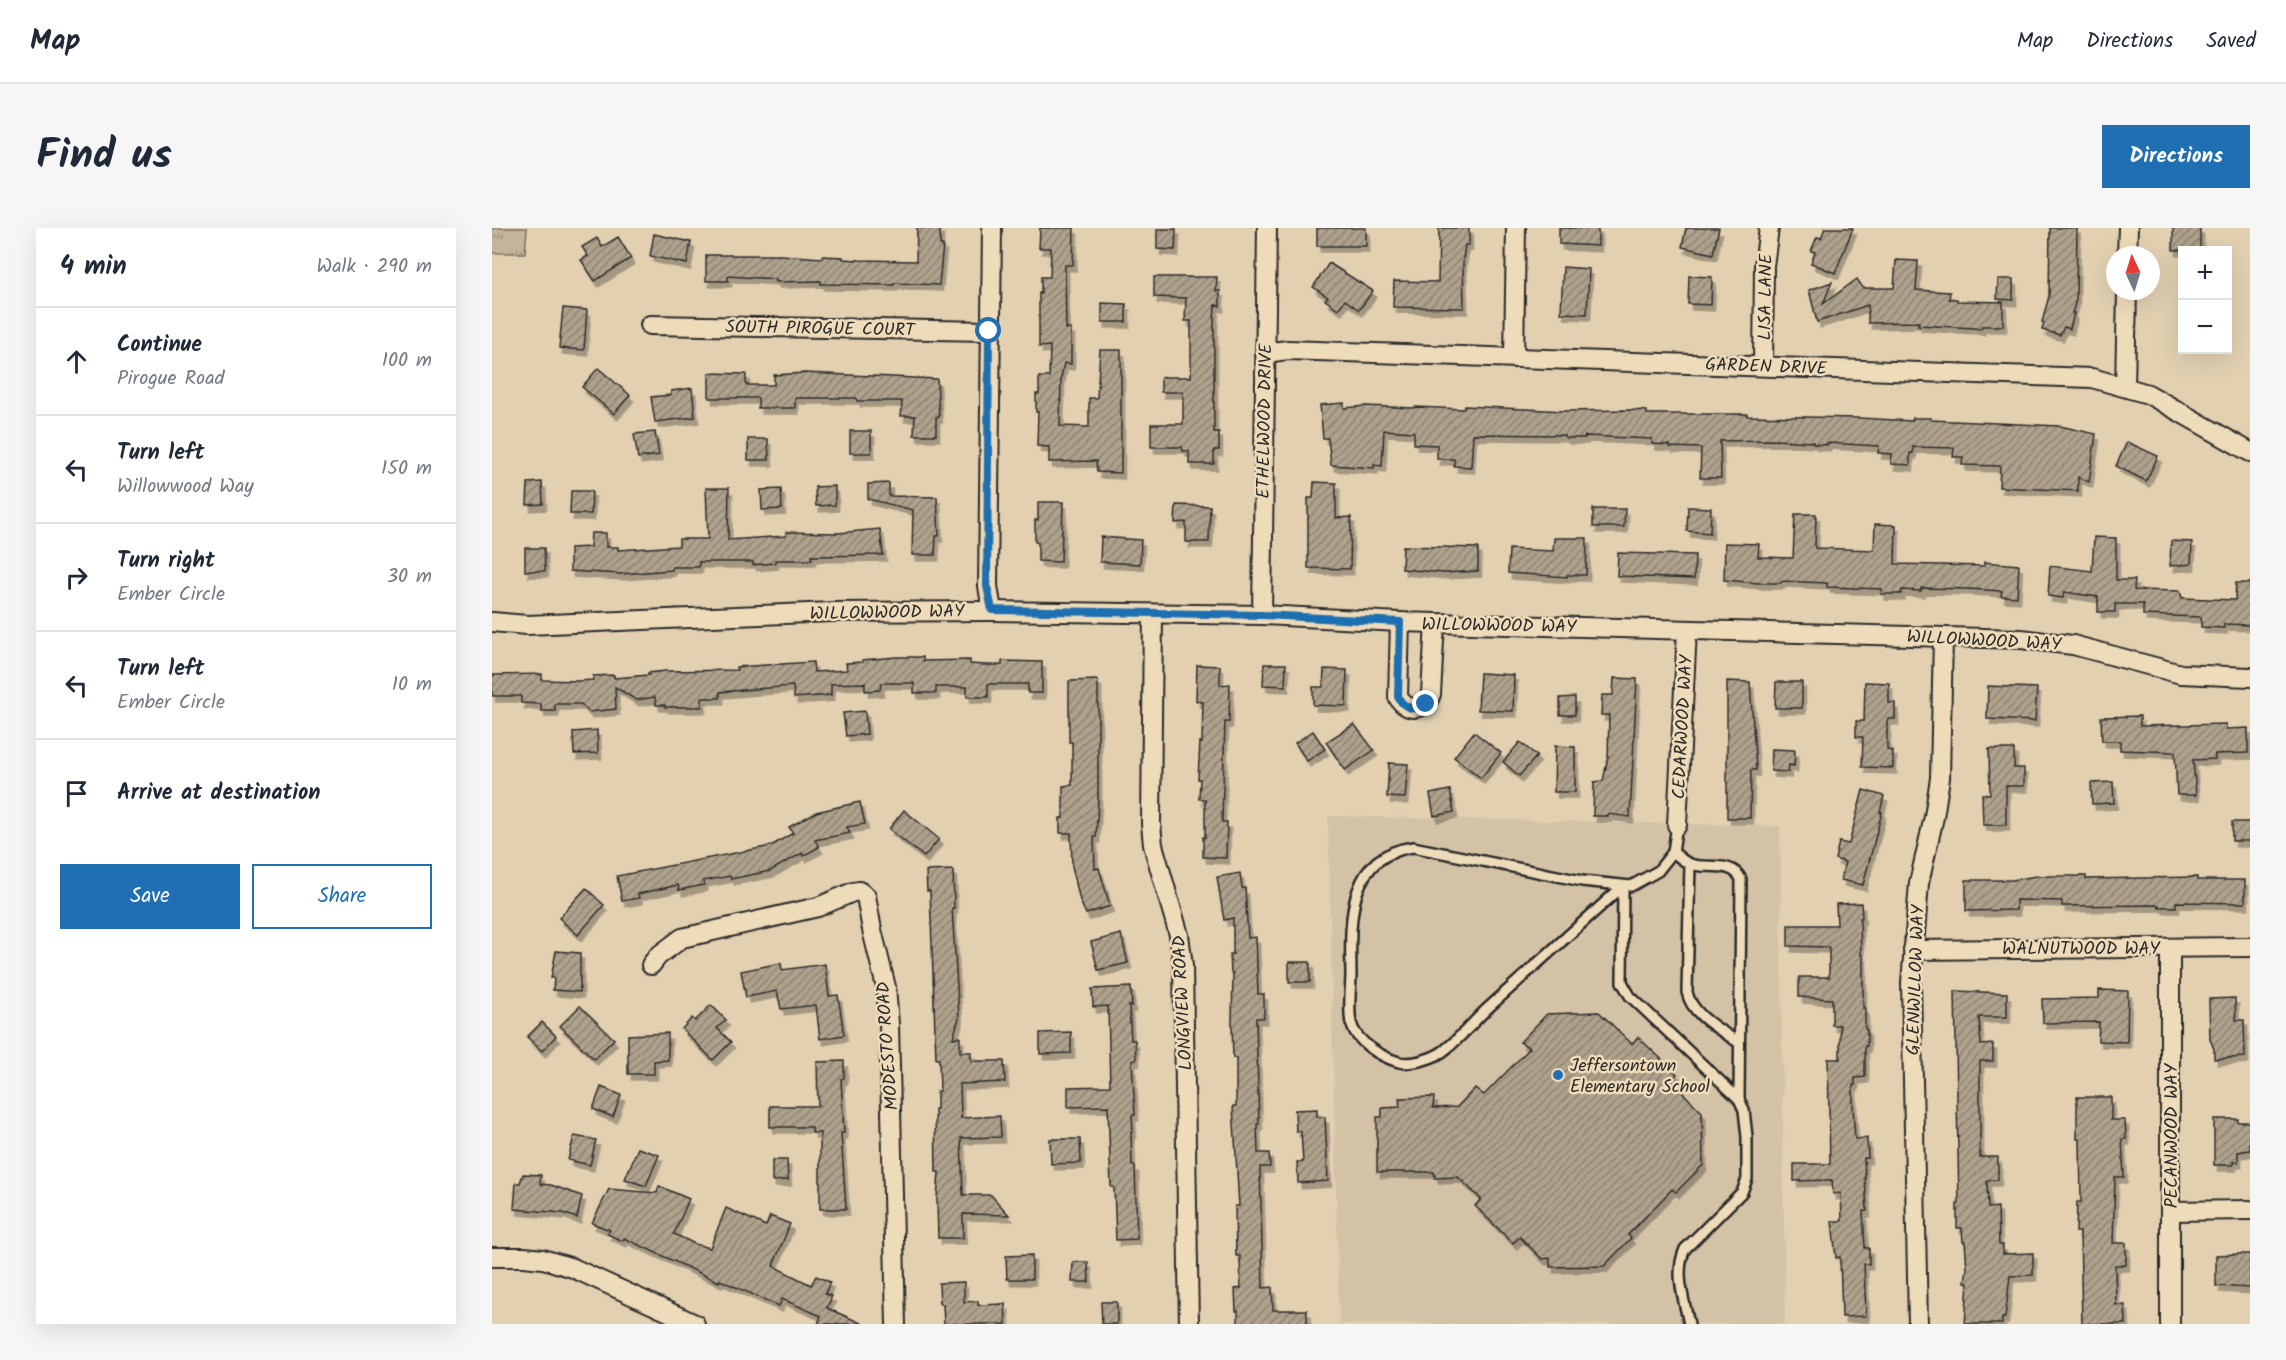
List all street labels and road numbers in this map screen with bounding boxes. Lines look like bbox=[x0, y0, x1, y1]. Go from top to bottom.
street label: LISA LANE bbox=[1751, 253, 1782, 341]
street label: SOUTH PIROGUE COURT bbox=[725, 313, 916, 346]
street label: ETHELWOOD DRIVE bbox=[1250, 343, 1281, 499]
street label: GARDEN DRIVE bbox=[1705, 351, 1828, 384]
street label: WILLOWWOOD WAY bbox=[809, 598, 965, 629]
street label: WILLOWWOOD WAY bbox=[1421, 611, 1577, 642]
street label: WILLOWWOOD WAY bbox=[1906, 623, 2063, 660]
street label: CEDARWOOD WAY bbox=[1665, 653, 1702, 800]
street label: GLENWILLOW WAY bbox=[1899, 904, 1934, 1056]
street label: LONGVIEW ROAD bbox=[1165, 934, 1202, 1071]
street label: WALNUTWOOD WAY bbox=[2002, 935, 2161, 964]
street label: MODESTO ROAD bbox=[870, 980, 907, 1111]
street label: PECANWOOD WAY bbox=[2158, 1063, 2187, 1208]

